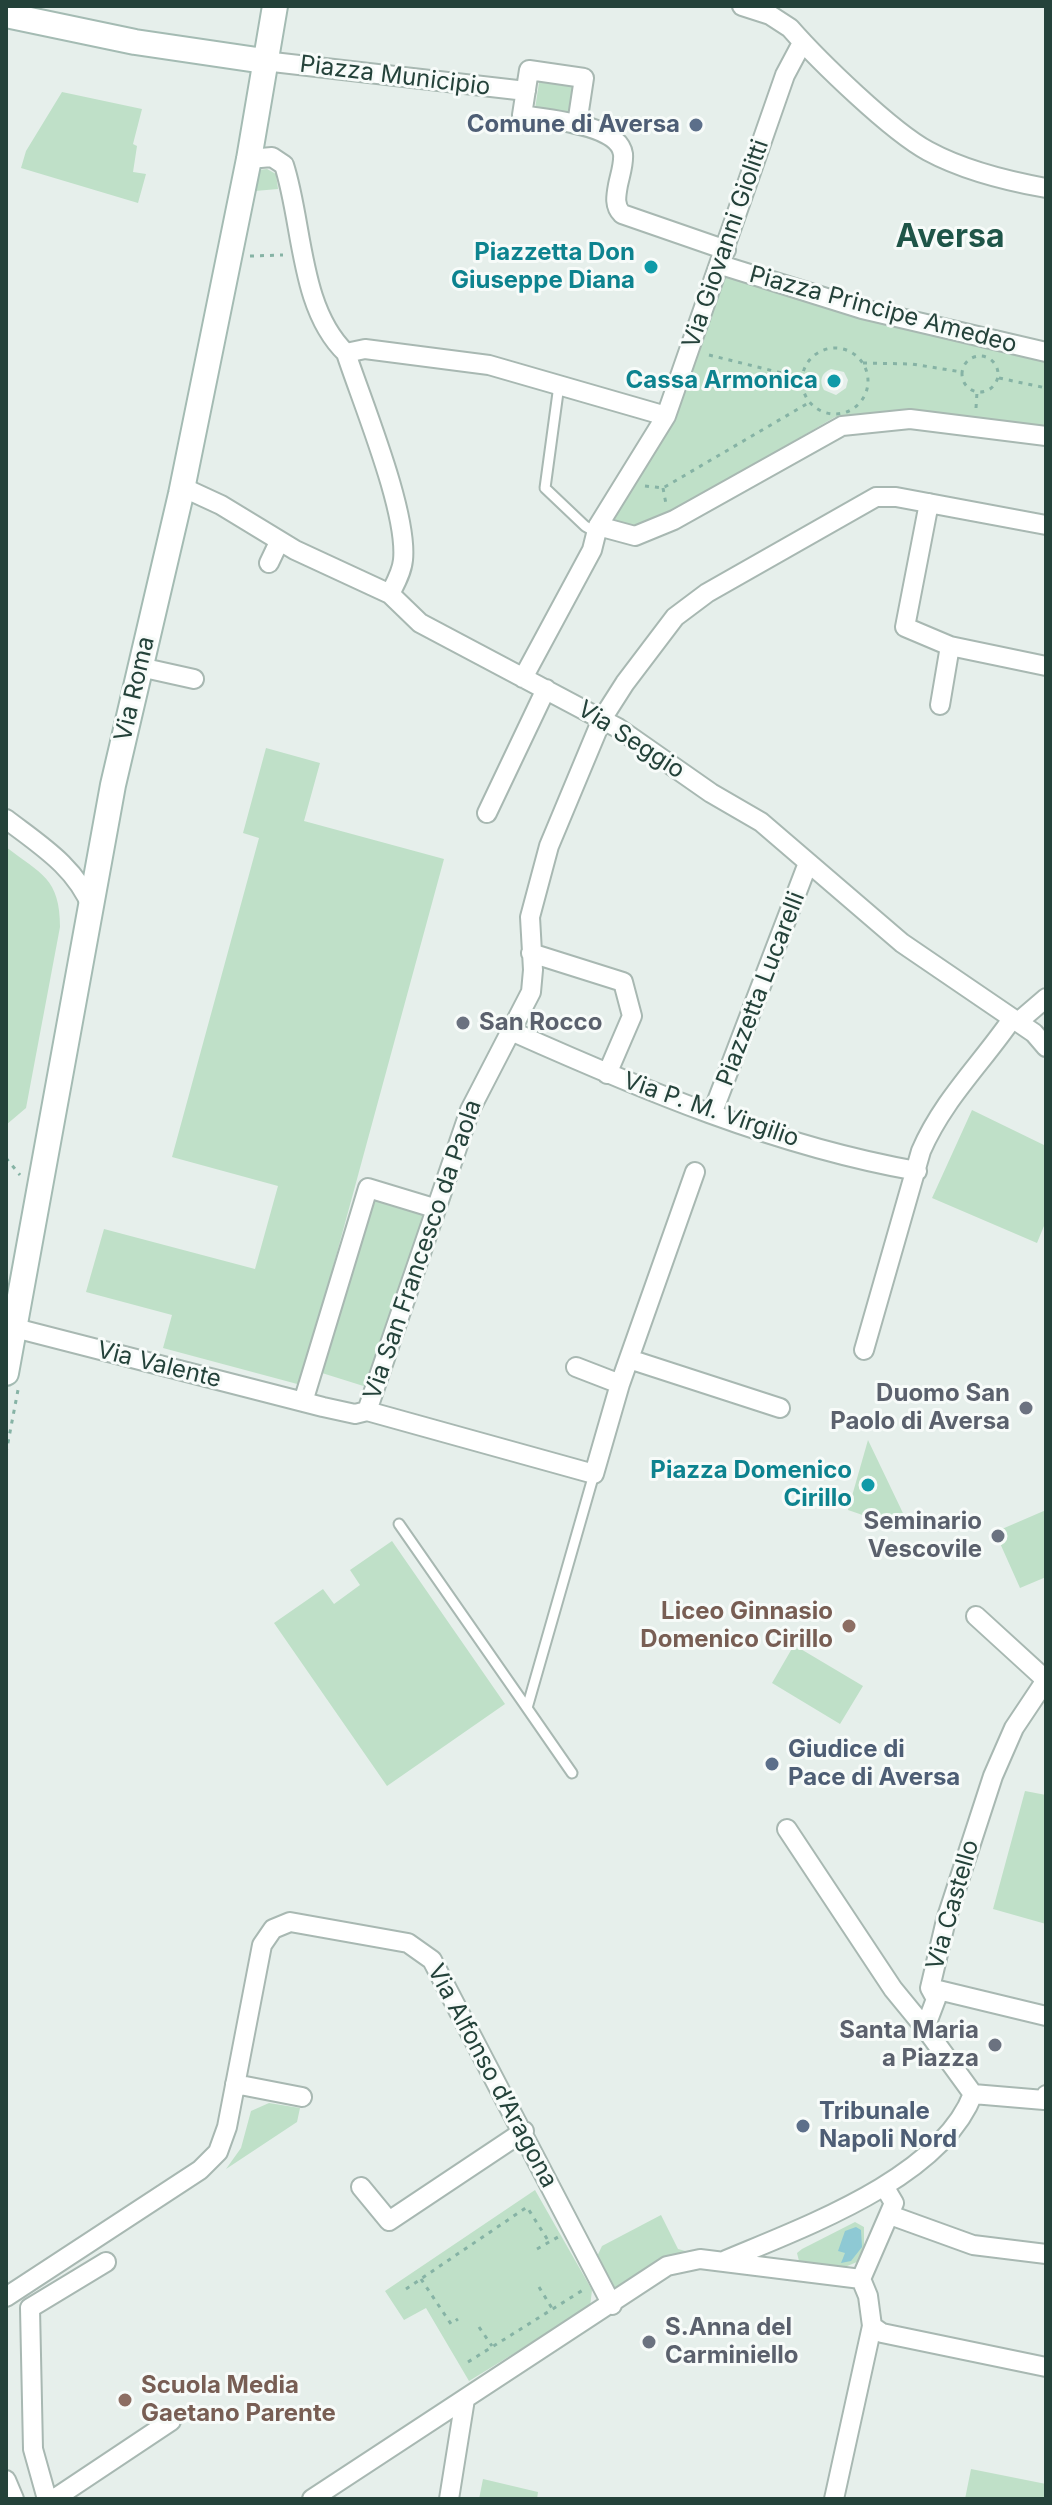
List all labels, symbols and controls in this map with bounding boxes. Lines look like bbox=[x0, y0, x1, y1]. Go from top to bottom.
street label: Piazza Municipio bbox=[298, 50, 492, 102]
place label: Comune di Aversa bbox=[467, 111, 680, 139]
marker: Comune di Aversa bbox=[687, 116, 705, 134]
street label: Via Giovanni Giolitti bbox=[677, 136, 775, 352]
district label: Aversa bbox=[896, 218, 1004, 256]
place label: Piazzetta Don Giuseppe Diana bbox=[451, 239, 635, 295]
marker: Piazzetta Don Giuseppe Diana bbox=[642, 258, 660, 276]
street label: Piazza Principe Amedeo bbox=[746, 260, 1020, 360]
place label: Cassa Armonica bbox=[626, 367, 818, 395]
marker: Cassa Armonica bbox=[825, 372, 843, 390]
street label: Via Roma bbox=[109, 634, 161, 744]
street label: Via Seggio bbox=[572, 695, 690, 785]
street label: Piazzetta Lucarelli bbox=[711, 888, 811, 1090]
place label: San Rocco bbox=[479, 1009, 602, 1037]
marker: San Rocco bbox=[454, 1014, 472, 1032]
street label: Via P. M. Virgilio bbox=[619, 1066, 803, 1154]
street label: Via San Francesco da Paola bbox=[358, 1096, 488, 1404]
street label: Via Valente bbox=[94, 1336, 224, 1394]
place label: Duomo San Paolo di Aversa bbox=[830, 1380, 1010, 1436]
marker: Duomo San Paolo di Aversa bbox=[1017, 1399, 1035, 1417]
place label: Piazza Domenico Cirillo bbox=[650, 1457, 852, 1513]
marker: Piazza Domenico Cirillo bbox=[859, 1476, 877, 1494]
place label: Seminario Vescovile bbox=[864, 1508, 982, 1564]
marker: Seminario Vescovile bbox=[989, 1527, 1007, 1545]
place label: Liceo Ginnasio Domenico Cirillo bbox=[640, 1598, 833, 1654]
marker: Liceo Ginnasio Domenico Cirillo bbox=[840, 1617, 858, 1635]
place label: Giudice di Pace di Aversa bbox=[788, 1736, 960, 1792]
marker: Giudice di Pace di Aversa bbox=[763, 1755, 781, 1773]
street label: Via Castello bbox=[921, 1837, 985, 1973]
street label: Via Alfonso d’Aragona bbox=[421, 1959, 563, 2193]
place label: Santa Maria a Piazza bbox=[839, 2017, 979, 2073]
marker: Santa Maria a Piazza bbox=[986, 2036, 1004, 2054]
place label: Tribunale Napoli Nord bbox=[819, 2098, 957, 2154]
marker: Tribunale Napoli Nord bbox=[794, 2117, 812, 2135]
place label: S.Anna del Carminiello bbox=[665, 2314, 799, 2370]
marker: S.Anna del Carminiello bbox=[640, 2333, 658, 2351]
place label: Scuola Media Gaetano Parente bbox=[141, 2372, 336, 2428]
marker: Scuola Media Gaetano Parente bbox=[116, 2391, 134, 2409]

